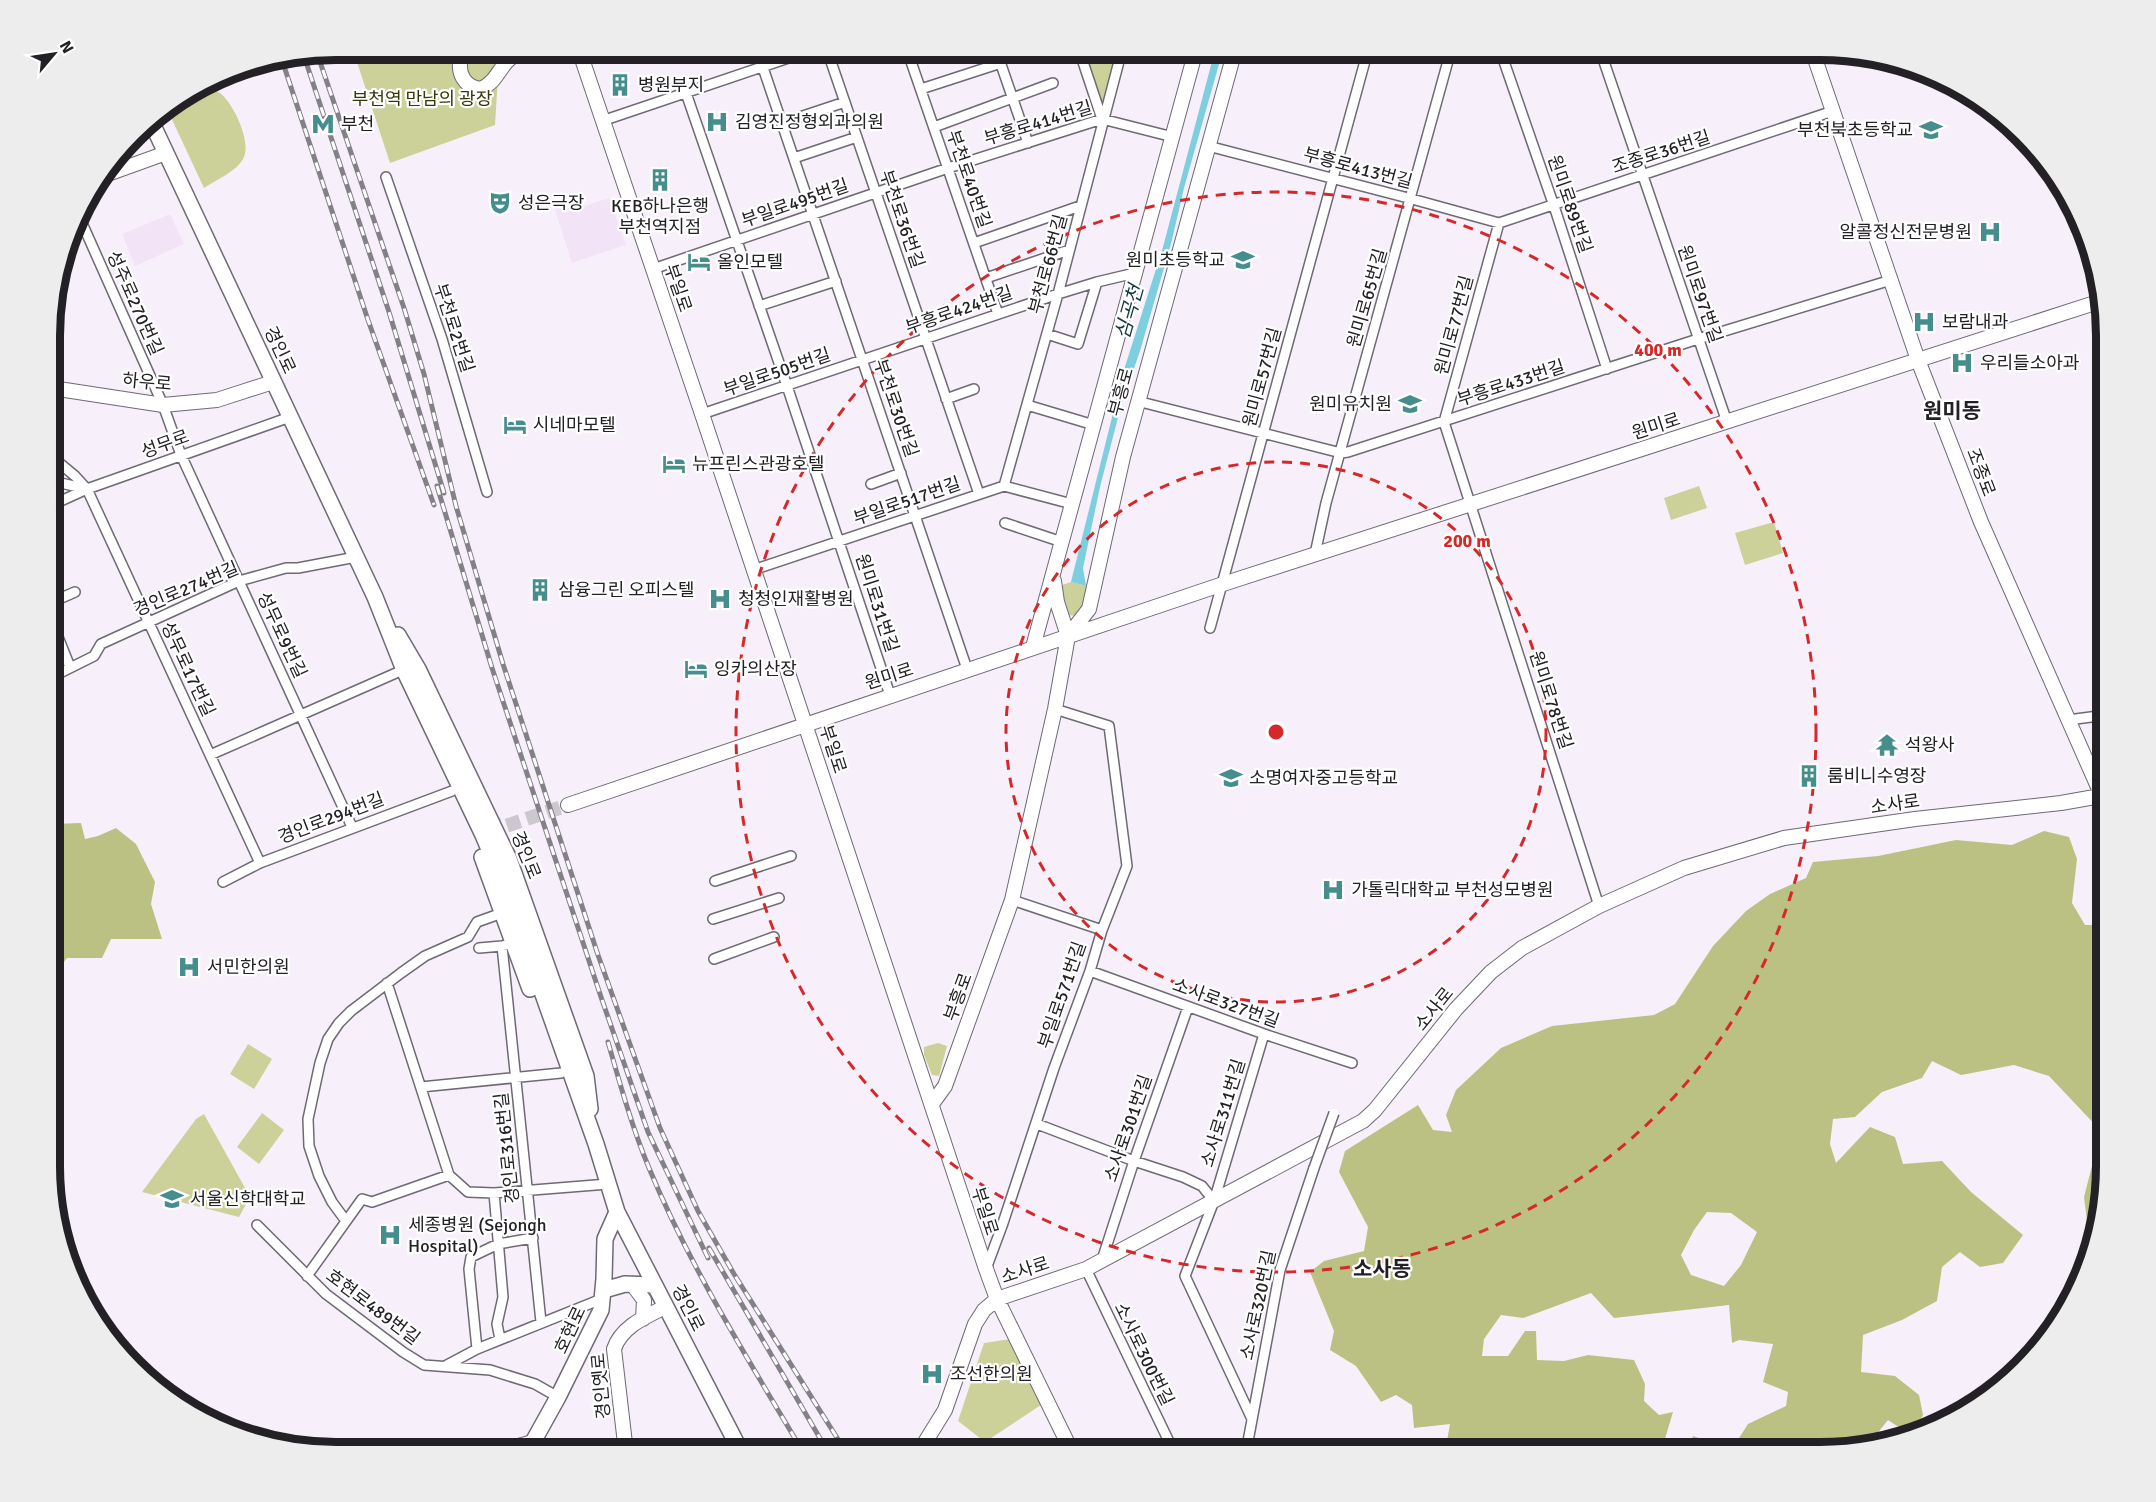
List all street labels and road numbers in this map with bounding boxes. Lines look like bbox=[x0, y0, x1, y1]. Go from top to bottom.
street label: 부흥로414번길 bbox=[981, 96, 1095, 150]
street label: 조종로36번길 bbox=[1609, 126, 1713, 178]
street label: 부천로40번길 bbox=[942, 127, 996, 231]
street label: 부흥로413번길 bbox=[1301, 143, 1415, 193]
street label: 원미로89번길 bbox=[1543, 152, 1597, 256]
street label: 부천로36번길 bbox=[875, 167, 929, 271]
street label: 부일로495번길 bbox=[738, 174, 852, 232]
street label: 부천로66번길 bbox=[1024, 212, 1072, 316]
street label: 원미로97번길 bbox=[1673, 242, 1727, 346]
street label: 원미로65번길 bbox=[1342, 246, 1392, 350]
street label: 성주로270번길 bbox=[102, 247, 168, 359]
street label: 부일로 bbox=[660, 261, 696, 315]
street label: 원미로77번길 bbox=[1430, 273, 1478, 377]
street label: 부천로2번길 bbox=[429, 281, 479, 375]
street label: 부흥로424번길 bbox=[902, 281, 1016, 339]
street label: 경인로 bbox=[260, 323, 300, 377]
street label: 원미로57번길 bbox=[1238, 325, 1286, 429]
street label: 부일로505번길 bbox=[720, 343, 834, 401]
street label: 부흥로433번길 bbox=[1454, 355, 1568, 411]
street label: 부천로30번길 bbox=[869, 356, 923, 460]
street label: 부흥로 bbox=[1104, 365, 1138, 419]
street label: 하우로 bbox=[121, 369, 173, 395]
street label: 원미로 bbox=[1629, 408, 1683, 444]
street label: 성무로 bbox=[138, 425, 192, 463]
street label: 조종로 bbox=[1962, 445, 2000, 499]
street label: 부일로517번길 bbox=[850, 472, 964, 530]
street label: 원미로31번길 bbox=[851, 551, 903, 655]
street label: 경인로274번길 bbox=[130, 557, 242, 621]
street label: 성무로9번길 bbox=[252, 588, 312, 682]
street label: 성무로17번길 bbox=[156, 618, 220, 720]
street label: 원미로78번길 bbox=[1525, 648, 1577, 752]
street label: 원미로 bbox=[862, 658, 916, 694]
street label: 부일로 bbox=[815, 722, 851, 776]
street label: 경인로294번길 bbox=[275, 788, 387, 848]
street label: 소사로 bbox=[1869, 790, 1921, 818]
street label: 경인로 bbox=[506, 828, 546, 882]
street label: 부일로571번길 bbox=[1033, 938, 1091, 1052]
street label: 부흥로 bbox=[939, 970, 977, 1024]
street label: 소사로327번길 bbox=[1170, 974, 1282, 1032]
street label: 소사로 bbox=[1410, 983, 1458, 1035]
street label: 소사로311번길 bbox=[1196, 1056, 1250, 1170]
street label: 소사로301번길 bbox=[1099, 1071, 1157, 1185]
street label: 경인로316번길 bbox=[490, 1091, 524, 1205]
street label: 부일로 bbox=[967, 1184, 1003, 1238]
street label: 소사로320번길 bbox=[1236, 1248, 1280, 1362]
street label: 소사로 bbox=[998, 1252, 1052, 1288]
street label: 호현로489번길 bbox=[322, 1265, 424, 1349]
street label: 경인로 bbox=[667, 1281, 709, 1335]
street label: 소사로300번길 bbox=[1110, 1299, 1178, 1409]
street label: 호현로 bbox=[550, 1303, 590, 1357]
street label: 경인옛로 bbox=[587, 1352, 615, 1420]

